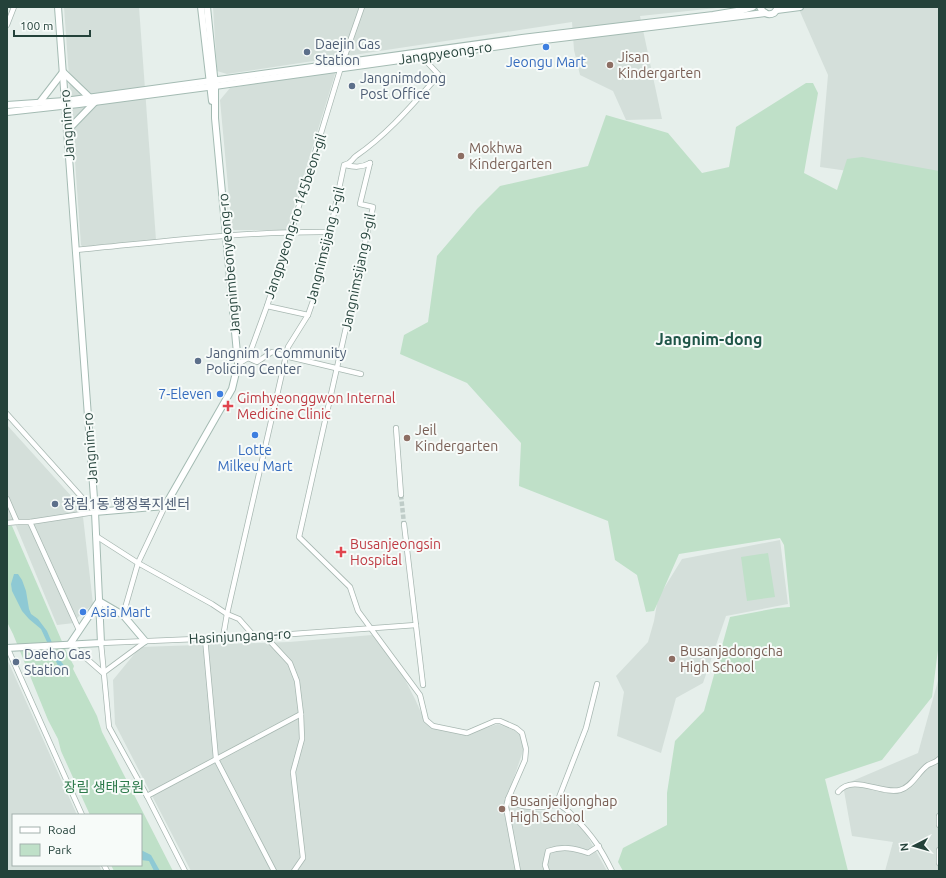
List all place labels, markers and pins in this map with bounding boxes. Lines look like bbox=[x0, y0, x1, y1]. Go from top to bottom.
place label: Daejin Gas Station bbox=[315, 36, 380, 68]
marker: Jeongu Mart bbox=[541, 42, 551, 52]
marker: Daejin Gas Station bbox=[302, 47, 312, 57]
place label: Jisan Kindergarten bbox=[618, 49, 701, 81]
place label: Jeongu Mart bbox=[506, 54, 587, 70]
marker: Jisan Kindergarten bbox=[605, 60, 615, 70]
place label: Jangnimdong Post Office bbox=[360, 70, 446, 102]
marker: Jangnimdong Post Office bbox=[347, 81, 357, 91]
place label: Mokhwa Kindergarten bbox=[469, 140, 552, 172]
marker: Mokhwa Kindergarten bbox=[456, 151, 466, 161]
place label: Jangnim 1 Community Policing Center bbox=[206, 345, 347, 377]
marker: Jangnim 1 Community Policing Center bbox=[193, 356, 203, 366]
place label: 7-Eleven bbox=[158, 386, 212, 402]
marker: 7-Eleven bbox=[215, 389, 225, 399]
place label: Gimhyeonggwon Internal Medicine Clinic bbox=[237, 390, 396, 422]
marker: Gimhyeonggwon Internal Medicine Clinic bbox=[222, 400, 234, 412]
place label: Jeil Kindergarten bbox=[415, 422, 498, 454]
marker: Lotte Milkeu Mart bbox=[250, 430, 260, 440]
marker: Jeil Kindergarten bbox=[402, 433, 412, 443]
place label: Lotte Milkeu Mart bbox=[217, 442, 293, 474]
place label: 장림1동 행정복지센터 bbox=[63, 496, 190, 512]
marker: 장림1동 행정복지센터 bbox=[50, 499, 60, 509]
place label: Busanjeongsin Hospital bbox=[350, 536, 441, 568]
marker: Busanjeongsin Hospital bbox=[335, 546, 347, 558]
place label: Asia Mart bbox=[91, 604, 151, 620]
marker: Asia Mart bbox=[78, 607, 88, 617]
place label: Busanjadongcha High School bbox=[680, 643, 783, 675]
place label: Daeho Gas Station bbox=[24, 646, 91, 678]
marker: Busanjadongcha High School bbox=[667, 654, 677, 664]
marker: Daeho Gas Station bbox=[11, 657, 21, 667]
place label: Busanjeiljonghap High School bbox=[510, 793, 617, 825]
marker: Busanjeiljonghap High School bbox=[497, 804, 507, 814]

